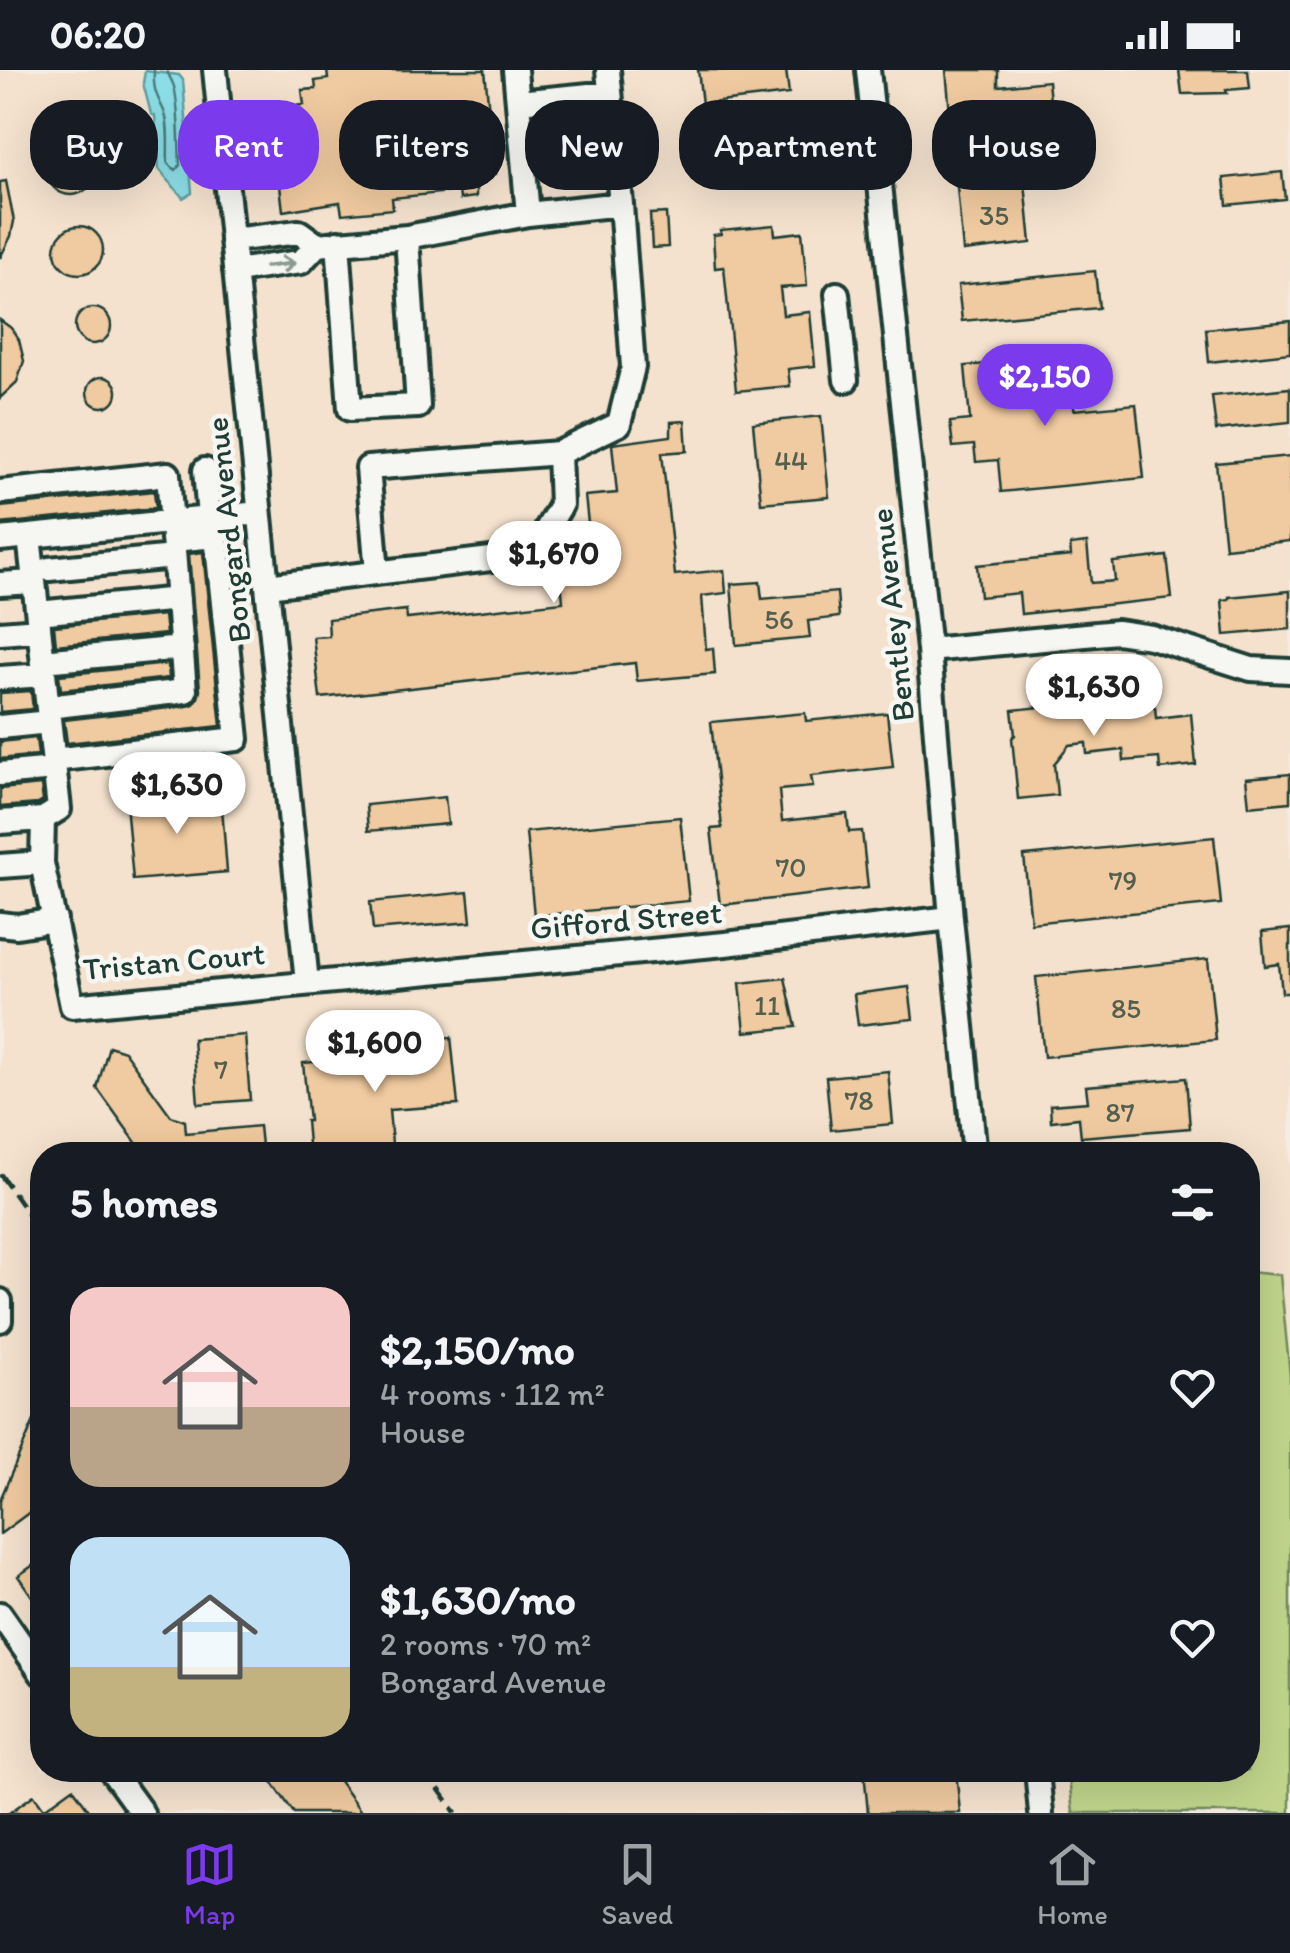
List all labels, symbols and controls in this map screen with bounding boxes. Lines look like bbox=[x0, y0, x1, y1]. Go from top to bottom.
text: 06:20 bbox=[50, 12, 146, 58]
chip: Buy bbox=[30, 100, 158, 190]
chip: Rent bbox=[178, 100, 319, 190]
chip: Filters bbox=[339, 100, 505, 190]
chip: New bbox=[525, 100, 659, 190]
chip: Apartment bbox=[679, 100, 912, 190]
chip: House bbox=[932, 100, 1096, 190]
house number: 35 bbox=[979, 198, 1009, 232]
one-way arrow bbox=[263, 255, 295, 274]
pin: $2,150 bbox=[964, 344, 1126, 429]
text: $2,150 bbox=[999, 357, 1091, 395]
street label: Bongard Avenue bbox=[197, 415, 259, 645]
house number: 44 bbox=[774, 443, 808, 477]
street label: Bentley Avenue bbox=[862, 506, 922, 724]
pin: $1,670 bbox=[473, 521, 635, 606]
text: $1,670 bbox=[508, 534, 600, 572]
house number: 56 bbox=[764, 602, 794, 636]
pin: $1,630 bbox=[1013, 654, 1175, 739]
text: $1,630 bbox=[1048, 667, 1140, 705]
pin: $1,630 bbox=[96, 752, 258, 837]
text: $1,630 bbox=[131, 765, 223, 803]
house number: 70 bbox=[775, 850, 807, 884]
house number: 79 bbox=[1109, 863, 1137, 897]
street label: Gifford Street bbox=[529, 893, 723, 947]
street label: Tristan Court bbox=[81, 934, 267, 988]
house number: 11 bbox=[754, 988, 780, 1022]
house number: 85 bbox=[1111, 991, 1141, 1025]
pin: $1,600 bbox=[294, 1010, 456, 1095]
text: $1,600 bbox=[327, 1023, 423, 1061]
house number: 7 bbox=[214, 1052, 228, 1086]
house number: 78 bbox=[844, 1083, 874, 1117]
house number: 87 bbox=[1105, 1095, 1135, 1129]
icon: filters bbox=[1165, 1175, 1220, 1230]
text: 5 homes bbox=[70, 1177, 218, 1228]
text: $2,150/mo bbox=[380, 1324, 575, 1375]
icon: home bbox=[150, 1327, 270, 1447]
icon: heart bbox=[1165, 1360, 1220, 1415]
text: 4 rooms · 112 m² bbox=[380, 1375, 605, 1413]
text: House bbox=[380, 1413, 466, 1451]
text: $1,630/mo bbox=[380, 1574, 576, 1625]
icon: home bbox=[150, 1577, 270, 1697]
icon: heart bbox=[1165, 1610, 1220, 1665]
text: 2 rooms · 70 m² bbox=[380, 1625, 591, 1663]
text: Bongard Avenue bbox=[380, 1663, 606, 1701]
tab: Map bbox=[182, 1837, 237, 1931]
tab: Saved bbox=[601, 1837, 673, 1931]
tab: Home bbox=[1037, 1837, 1108, 1931]

